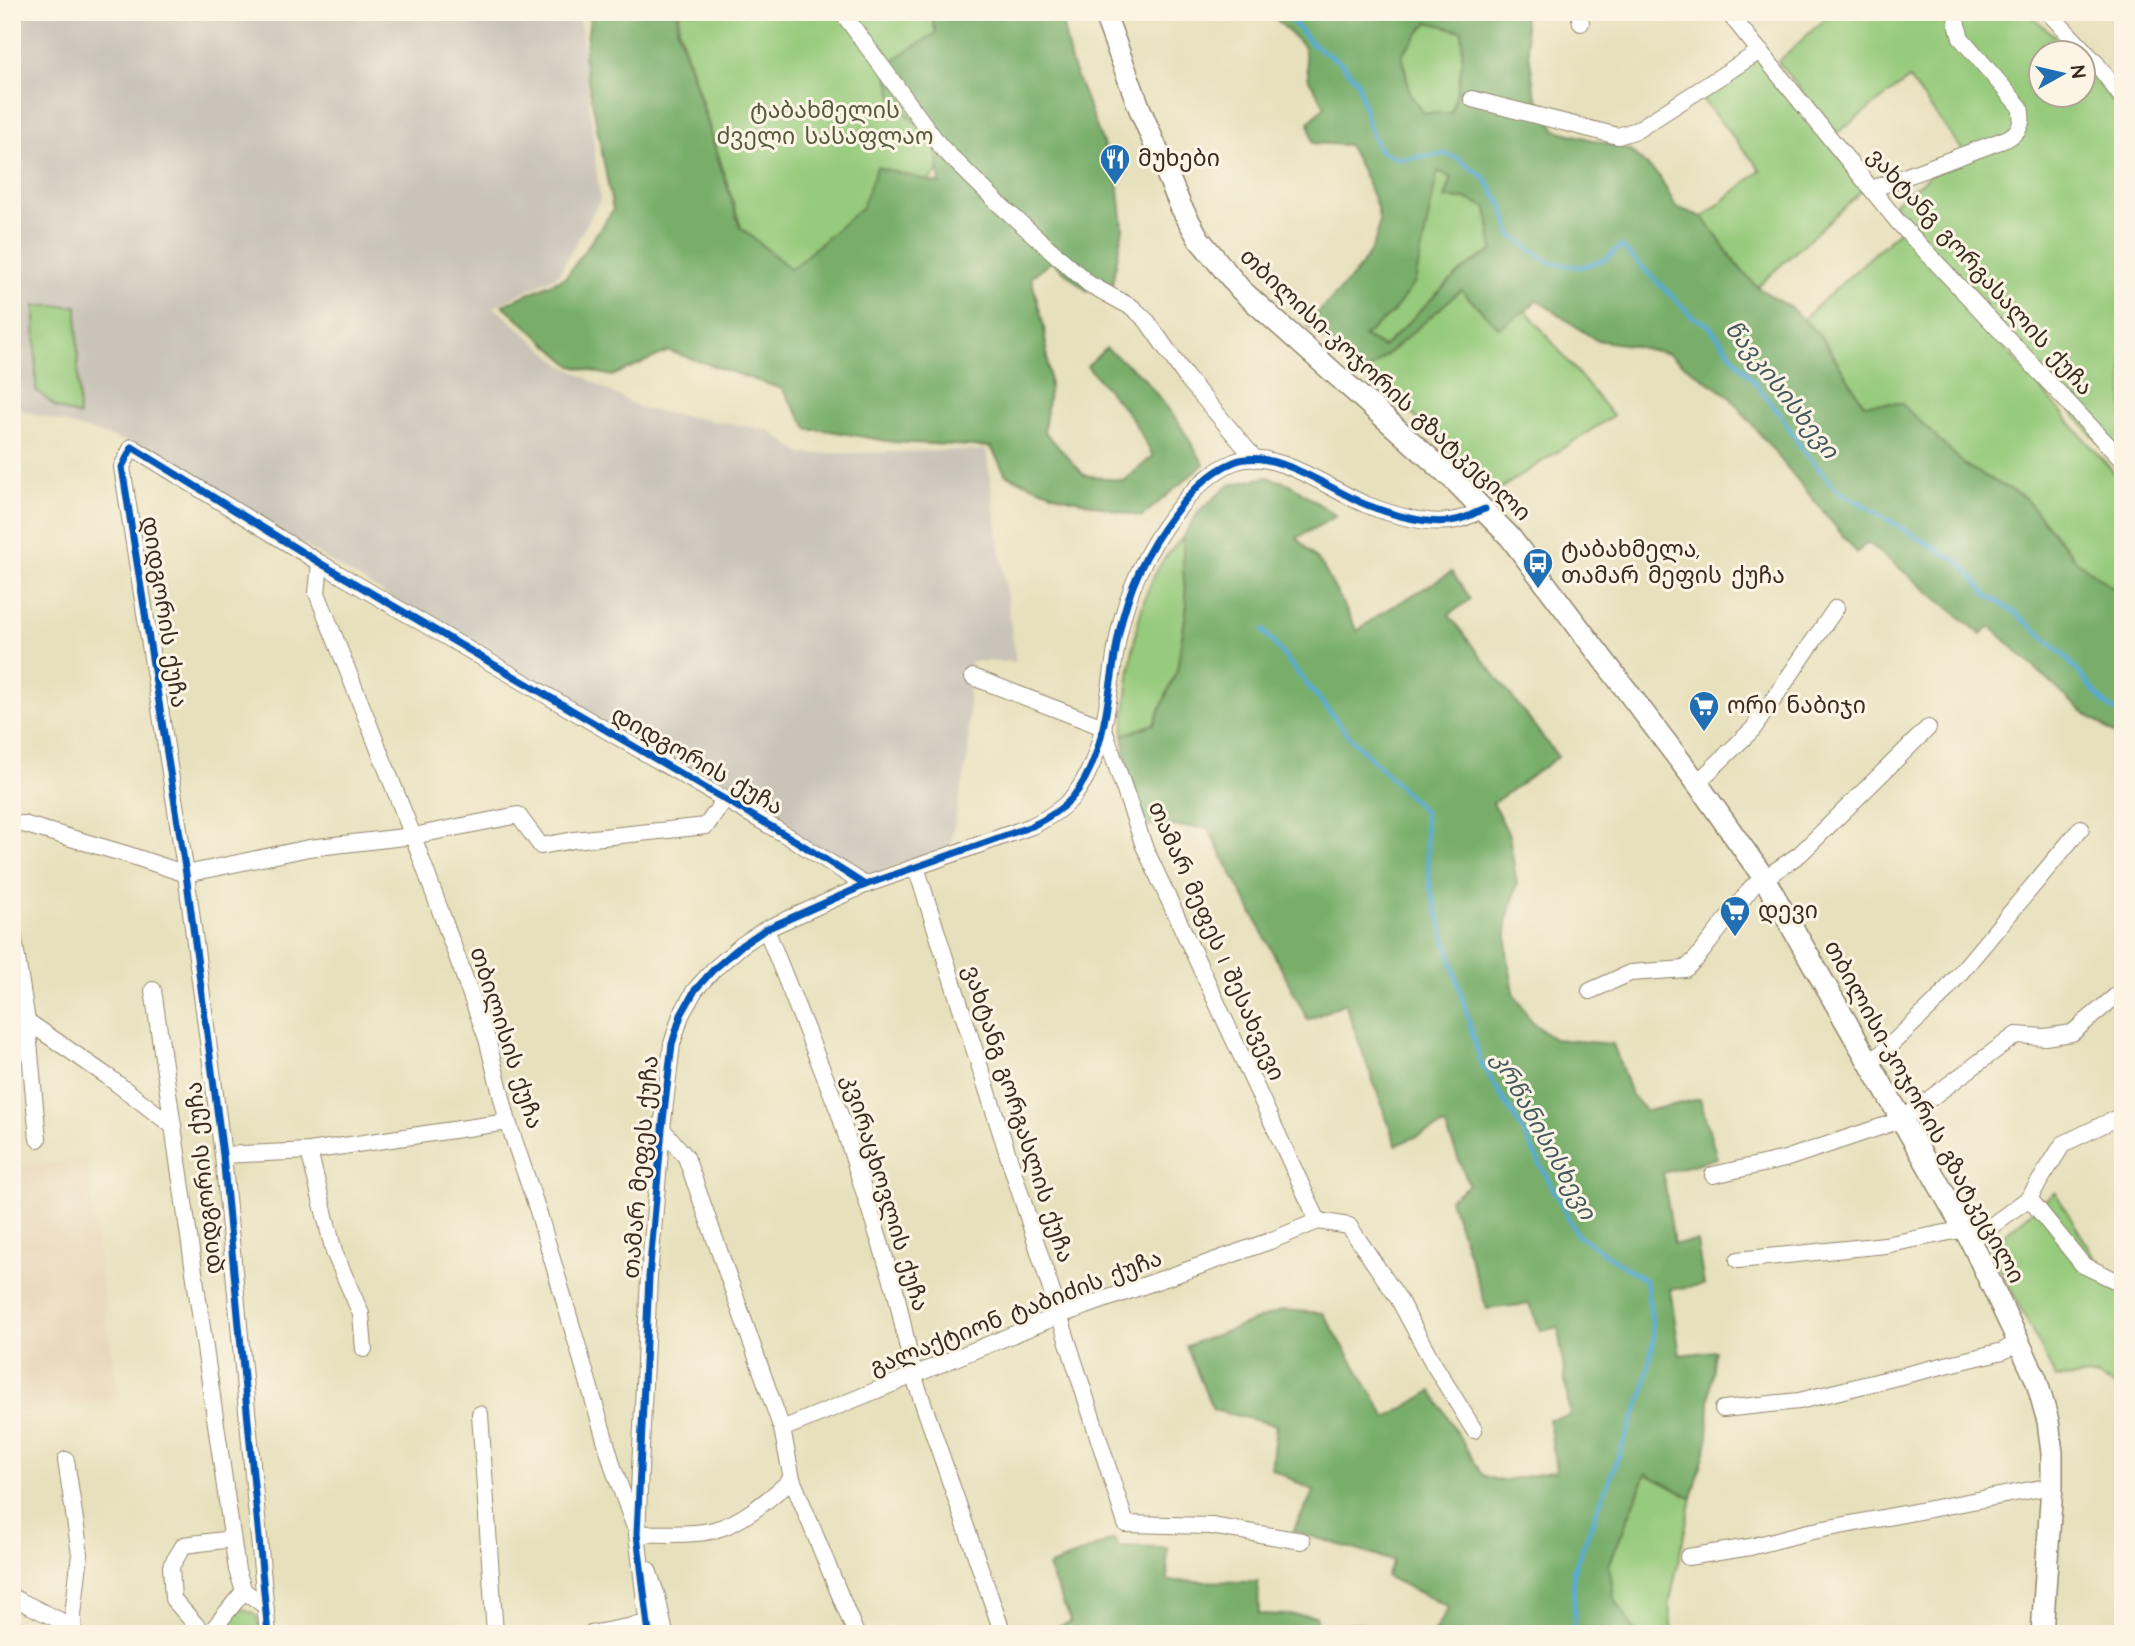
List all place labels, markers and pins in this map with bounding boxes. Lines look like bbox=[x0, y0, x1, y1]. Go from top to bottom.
restaurant icon: მუხები bbox=[1098, 142, 1132, 186]
place label: მუხები bbox=[1138, 143, 1220, 175]
place label: ტაბახმელა, თამარ მეფის ქუჩა bbox=[1561, 534, 1785, 592]
bus stop icon: ტაბახმელა, თამარ მეფის ქუჩა bbox=[1521, 546, 1555, 590]
supermarket icon: ორი ნაბიჯი bbox=[1687, 689, 1721, 733]
place label: ორი ნაბიჯი bbox=[1727, 690, 1866, 722]
supermarket icon: დევი bbox=[1718, 894, 1752, 938]
place label: დევი bbox=[1758, 895, 1818, 927]

